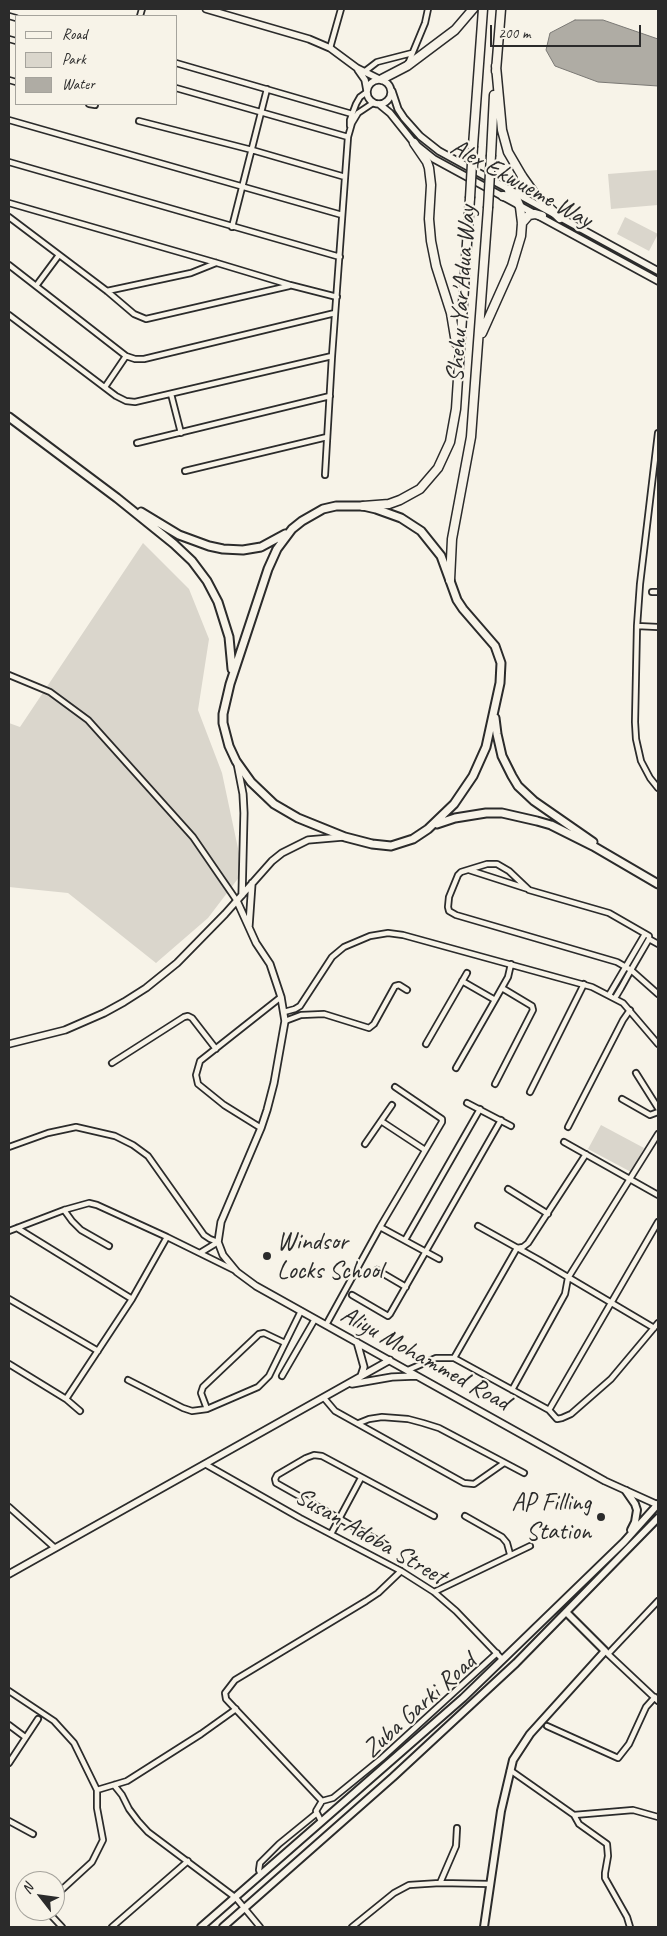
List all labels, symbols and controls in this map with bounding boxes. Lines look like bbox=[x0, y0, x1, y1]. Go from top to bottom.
legend bbox=[15, 15, 178, 105]
scale bar bbox=[492, 15, 643, 47]
text: 200 m bbox=[498, 24, 530, 43]
text: Road bbox=[62, 25, 87, 44]
text: Park bbox=[62, 50, 86, 69]
text: Water bbox=[62, 75, 95, 94]
street label: Alex Ekwueme Way bbox=[445, 133, 597, 235]
street label: Shehu Yar'Adua Way bbox=[441, 205, 483, 383]
place label: Windsor Locks School bbox=[277, 1227, 383, 1286]
marker: Windsor Locks School bbox=[261, 1250, 273, 1262]
street label: Aliyu Mohammed Road bbox=[335, 1300, 515, 1418]
street label: Susan Adoba Street bbox=[289, 1482, 451, 1592]
place label: AP Filling Station bbox=[512, 1488, 591, 1547]
marker: AP Filling Station bbox=[595, 1511, 607, 1523]
street label: Zuba Garki Road bbox=[357, 1647, 483, 1765]
north arrow bbox=[15, 1871, 65, 1921]
text: N bbox=[18, 1881, 37, 1897]

